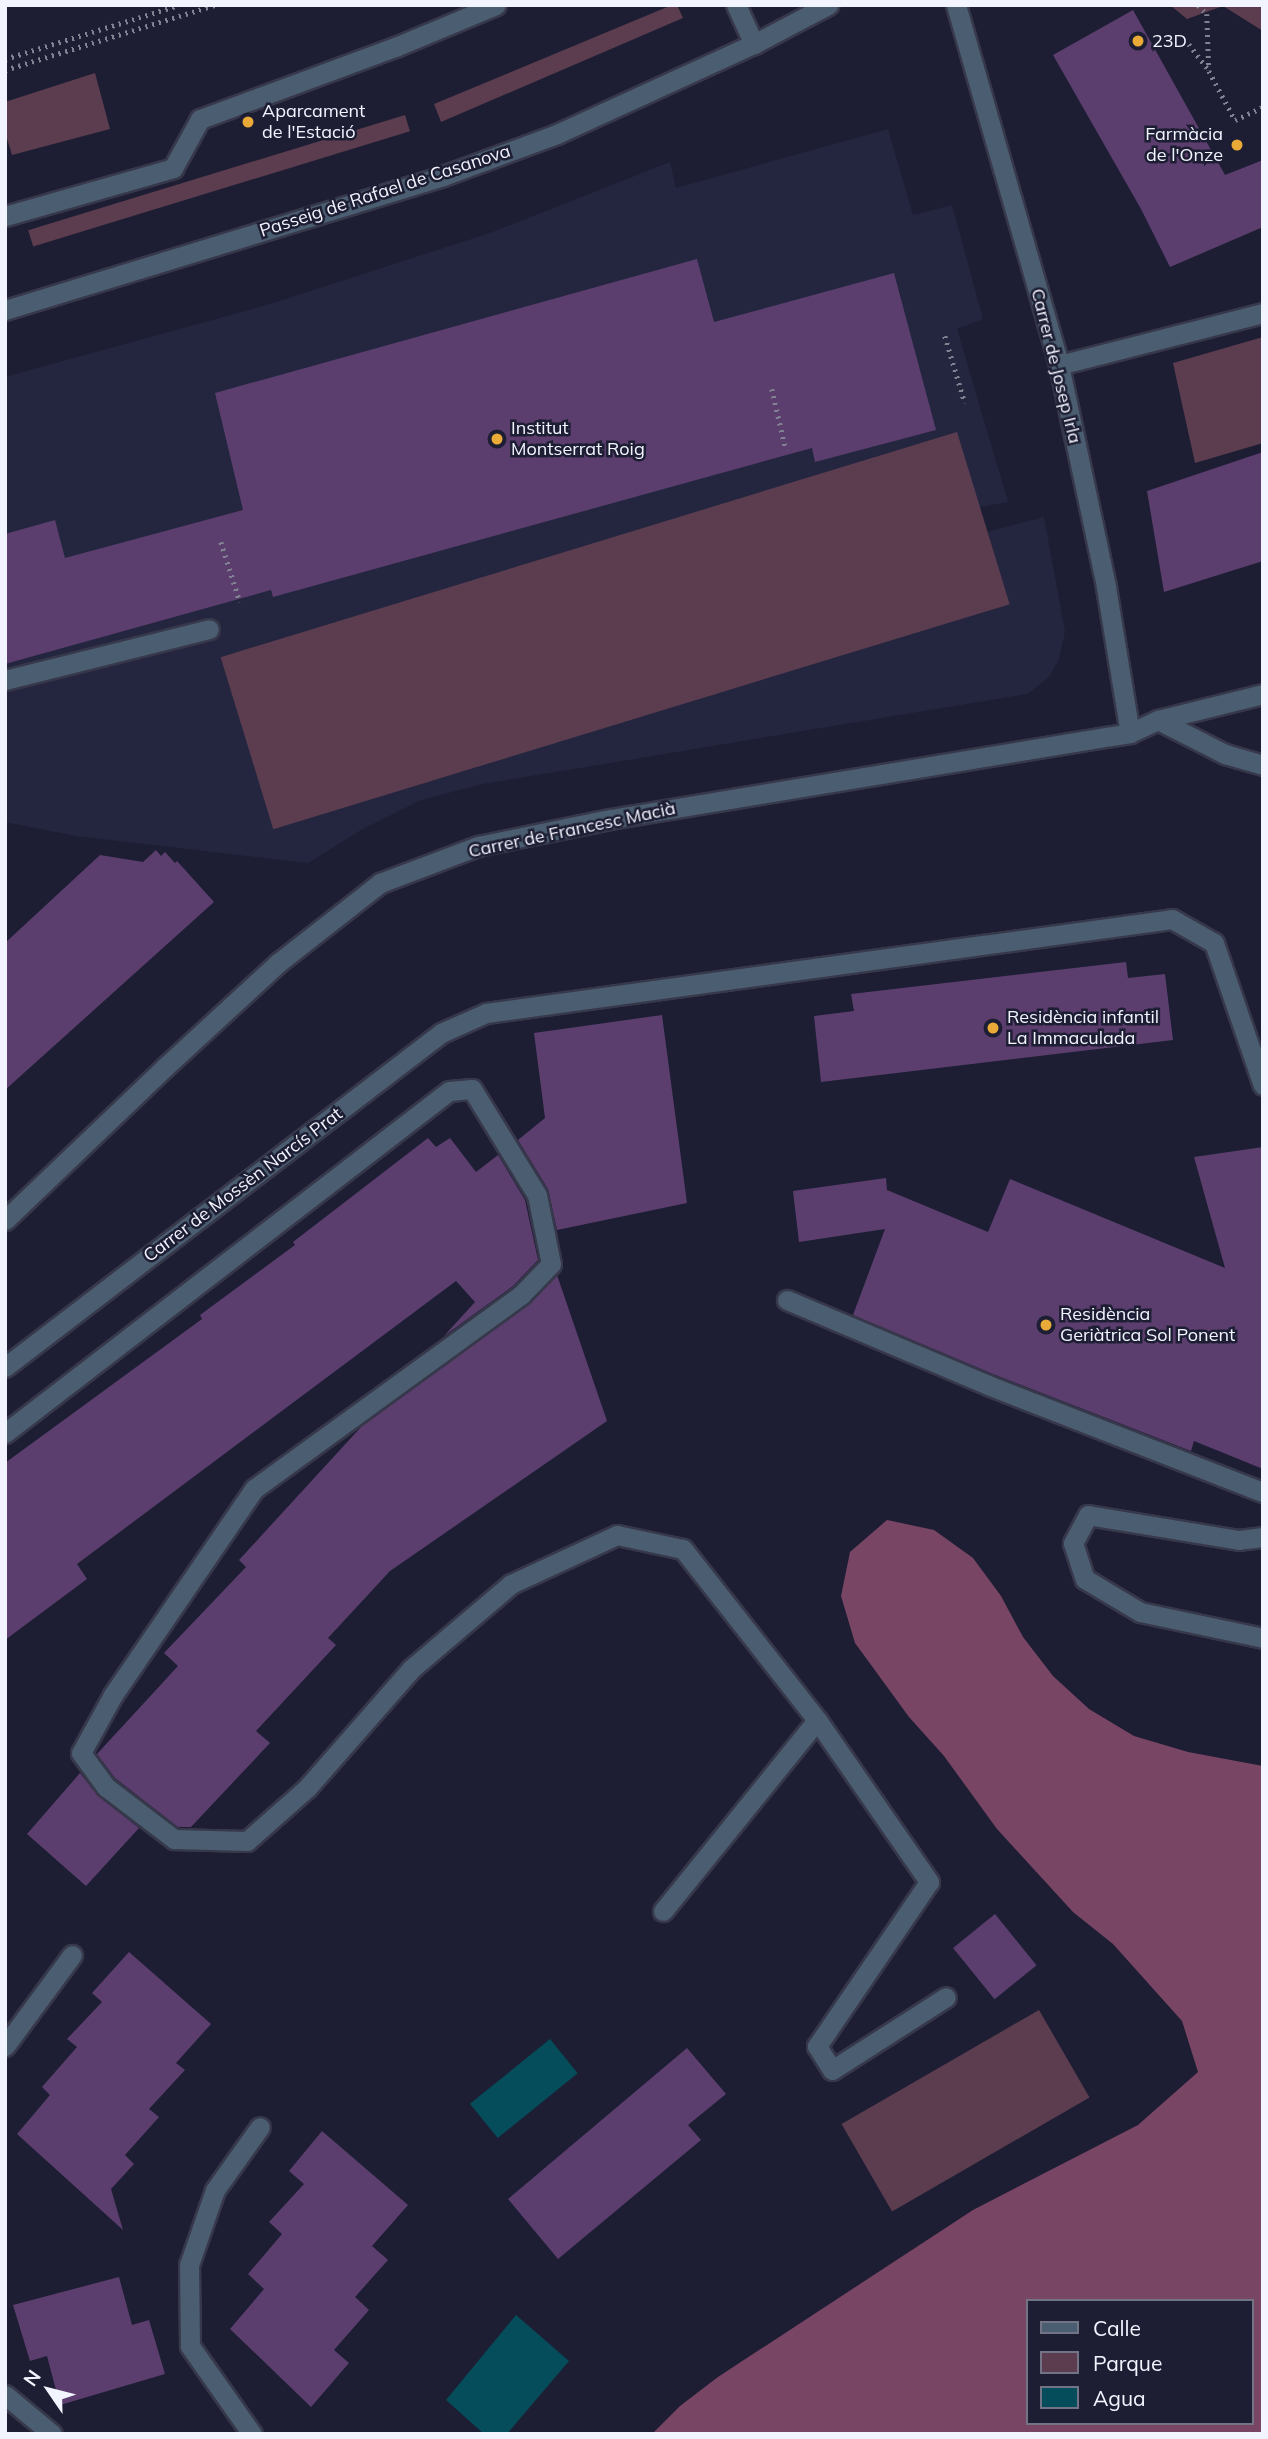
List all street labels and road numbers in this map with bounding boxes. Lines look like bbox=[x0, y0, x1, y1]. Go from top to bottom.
street label: Passeig de Rafael de Casanova bbox=[257, 140, 513, 242]
street label: Carrer de Josep Irla bbox=[1026, 286, 1086, 446]
street label: Carrer de Francesc Macià bbox=[467, 797, 677, 863]
street label: Carrer de Mossèn Narcís Prat bbox=[139, 1103, 347, 1267]

